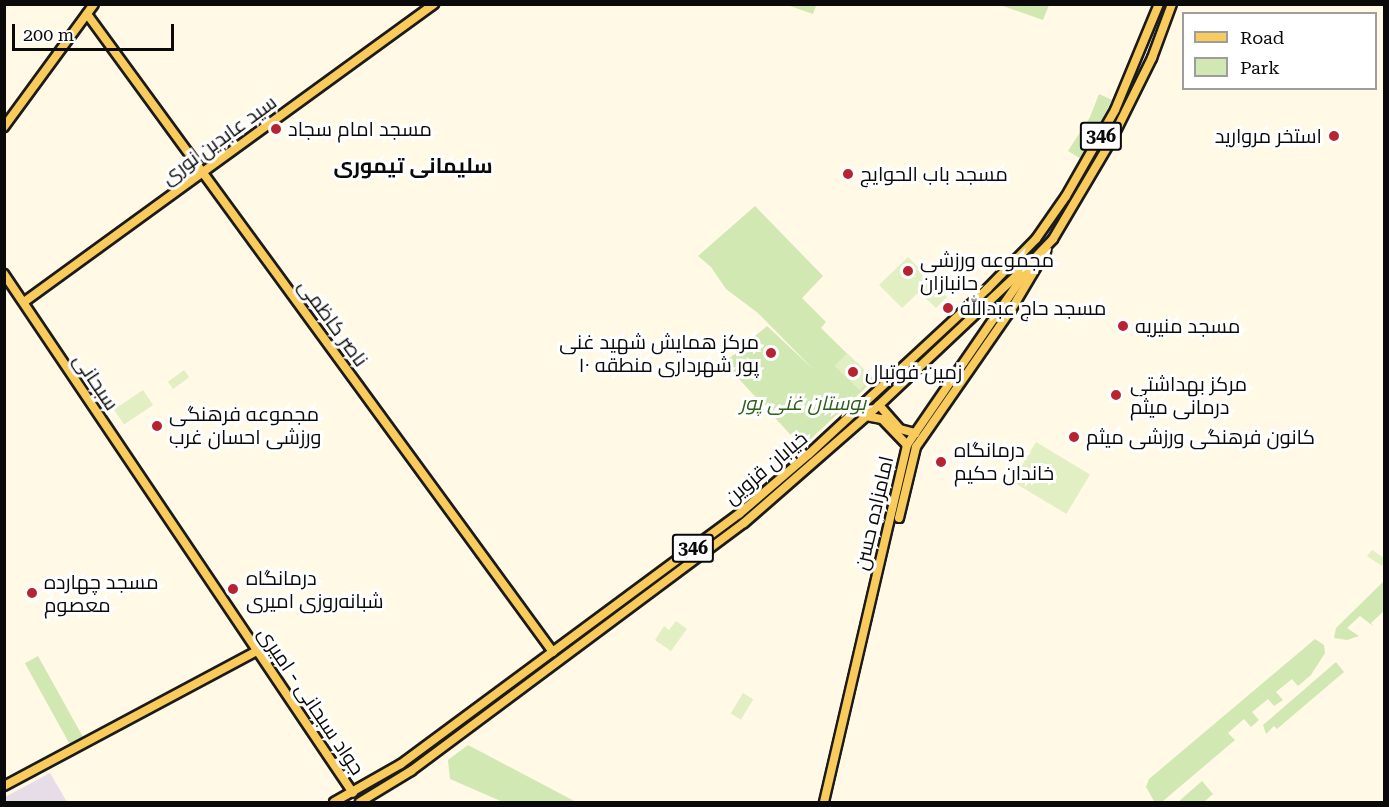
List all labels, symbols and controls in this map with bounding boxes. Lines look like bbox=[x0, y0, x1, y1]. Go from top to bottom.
scale bar bbox=[15, 12, 177, 50]
legend bbox=[1182, 12, 1377, 90]
text: 200 m bbox=[23, 24, 74, 45]
text: Road bbox=[1240, 27, 1284, 48]
text: Park bbox=[1240, 57, 1280, 78]
street label: سید عابدین نوری bbox=[157, 90, 281, 190]
place label: مسجد امام سجاد bbox=[288, 117, 432, 141]
road number: 346 bbox=[1078, 121, 1124, 151]
marker: مسجد امام سجاد bbox=[269, 122, 283, 136]
place label: استخر مروارید bbox=[1215, 124, 1322, 148]
marker: استخر مروارید bbox=[1327, 129, 1341, 143]
district label: سلیمانی تیموری bbox=[333, 153, 493, 179]
place label: مسجد باب الحوایج bbox=[860, 162, 1008, 186]
marker: مسجد باب الحوایج bbox=[841, 167, 855, 181]
place label: مجموعه ورزشی جانبازان bbox=[920, 248, 1054, 295]
marker: مجموعه ورزشی جانبازان bbox=[901, 264, 915, 278]
street label: ناصر کاظمی bbox=[293, 275, 373, 371]
place label: مسجد حاج عبدالله bbox=[960, 296, 1106, 320]
marker: مسجد حاج عبدالله bbox=[941, 301, 955, 315]
place label: مسجد منیریه bbox=[1135, 314, 1240, 338]
marker: مسجد منیریه bbox=[1116, 319, 1130, 333]
place label: مرکز همایش شهید غنی پور شهرداری منطقه ۱۰ bbox=[559, 330, 759, 377]
marker: مرکز همایش شهید غنی پور شهرداری منطقه ۱۰ bbox=[764, 346, 778, 360]
street label: سبحانی bbox=[68, 349, 124, 415]
place label: زمین فوتبال bbox=[865, 360, 962, 384]
marker: زمین فوتبال bbox=[846, 365, 860, 379]
place label: مرکز بهداشتی درمانی میثم bbox=[1130, 372, 1247, 419]
marker: مرکز بهداشتی درمانی میثم bbox=[1107, 386, 1125, 404]
park label: بوستان غنی پور bbox=[740, 391, 866, 415]
place label: مجموعه فرهنگی ورزشی احسان غرب bbox=[169, 402, 321, 449]
marker: مجموعه فرهنگی ورزشی احسان غرب bbox=[150, 419, 164, 433]
place label: کانون فرهنگی ورزشی میثم bbox=[1086, 425, 1315, 449]
street label: خیابان قزوین bbox=[720, 426, 812, 510]
marker: کانون فرهنگی ورزشی میثم bbox=[1067, 430, 1081, 444]
place label: درمانگاه خاندان حکیم bbox=[954, 438, 1054, 485]
street label: امامزاده حسن bbox=[849, 453, 899, 573]
marker: درمانگاه خاندان حکیم bbox=[932, 453, 950, 471]
road number: 346 bbox=[670, 533, 716, 563]
place label: درمانگاه شبانه‌روزی امیری bbox=[246, 566, 384, 613]
place label: مسجد چهارده معصوم bbox=[44, 570, 159, 617]
marker: درمانگاه شبانه‌روزی امیری bbox=[224, 580, 242, 598]
marker: مسجد چهارده معصوم bbox=[25, 586, 39, 600]
street label: جواد سبحانی - امیری bbox=[253, 623, 369, 779]

